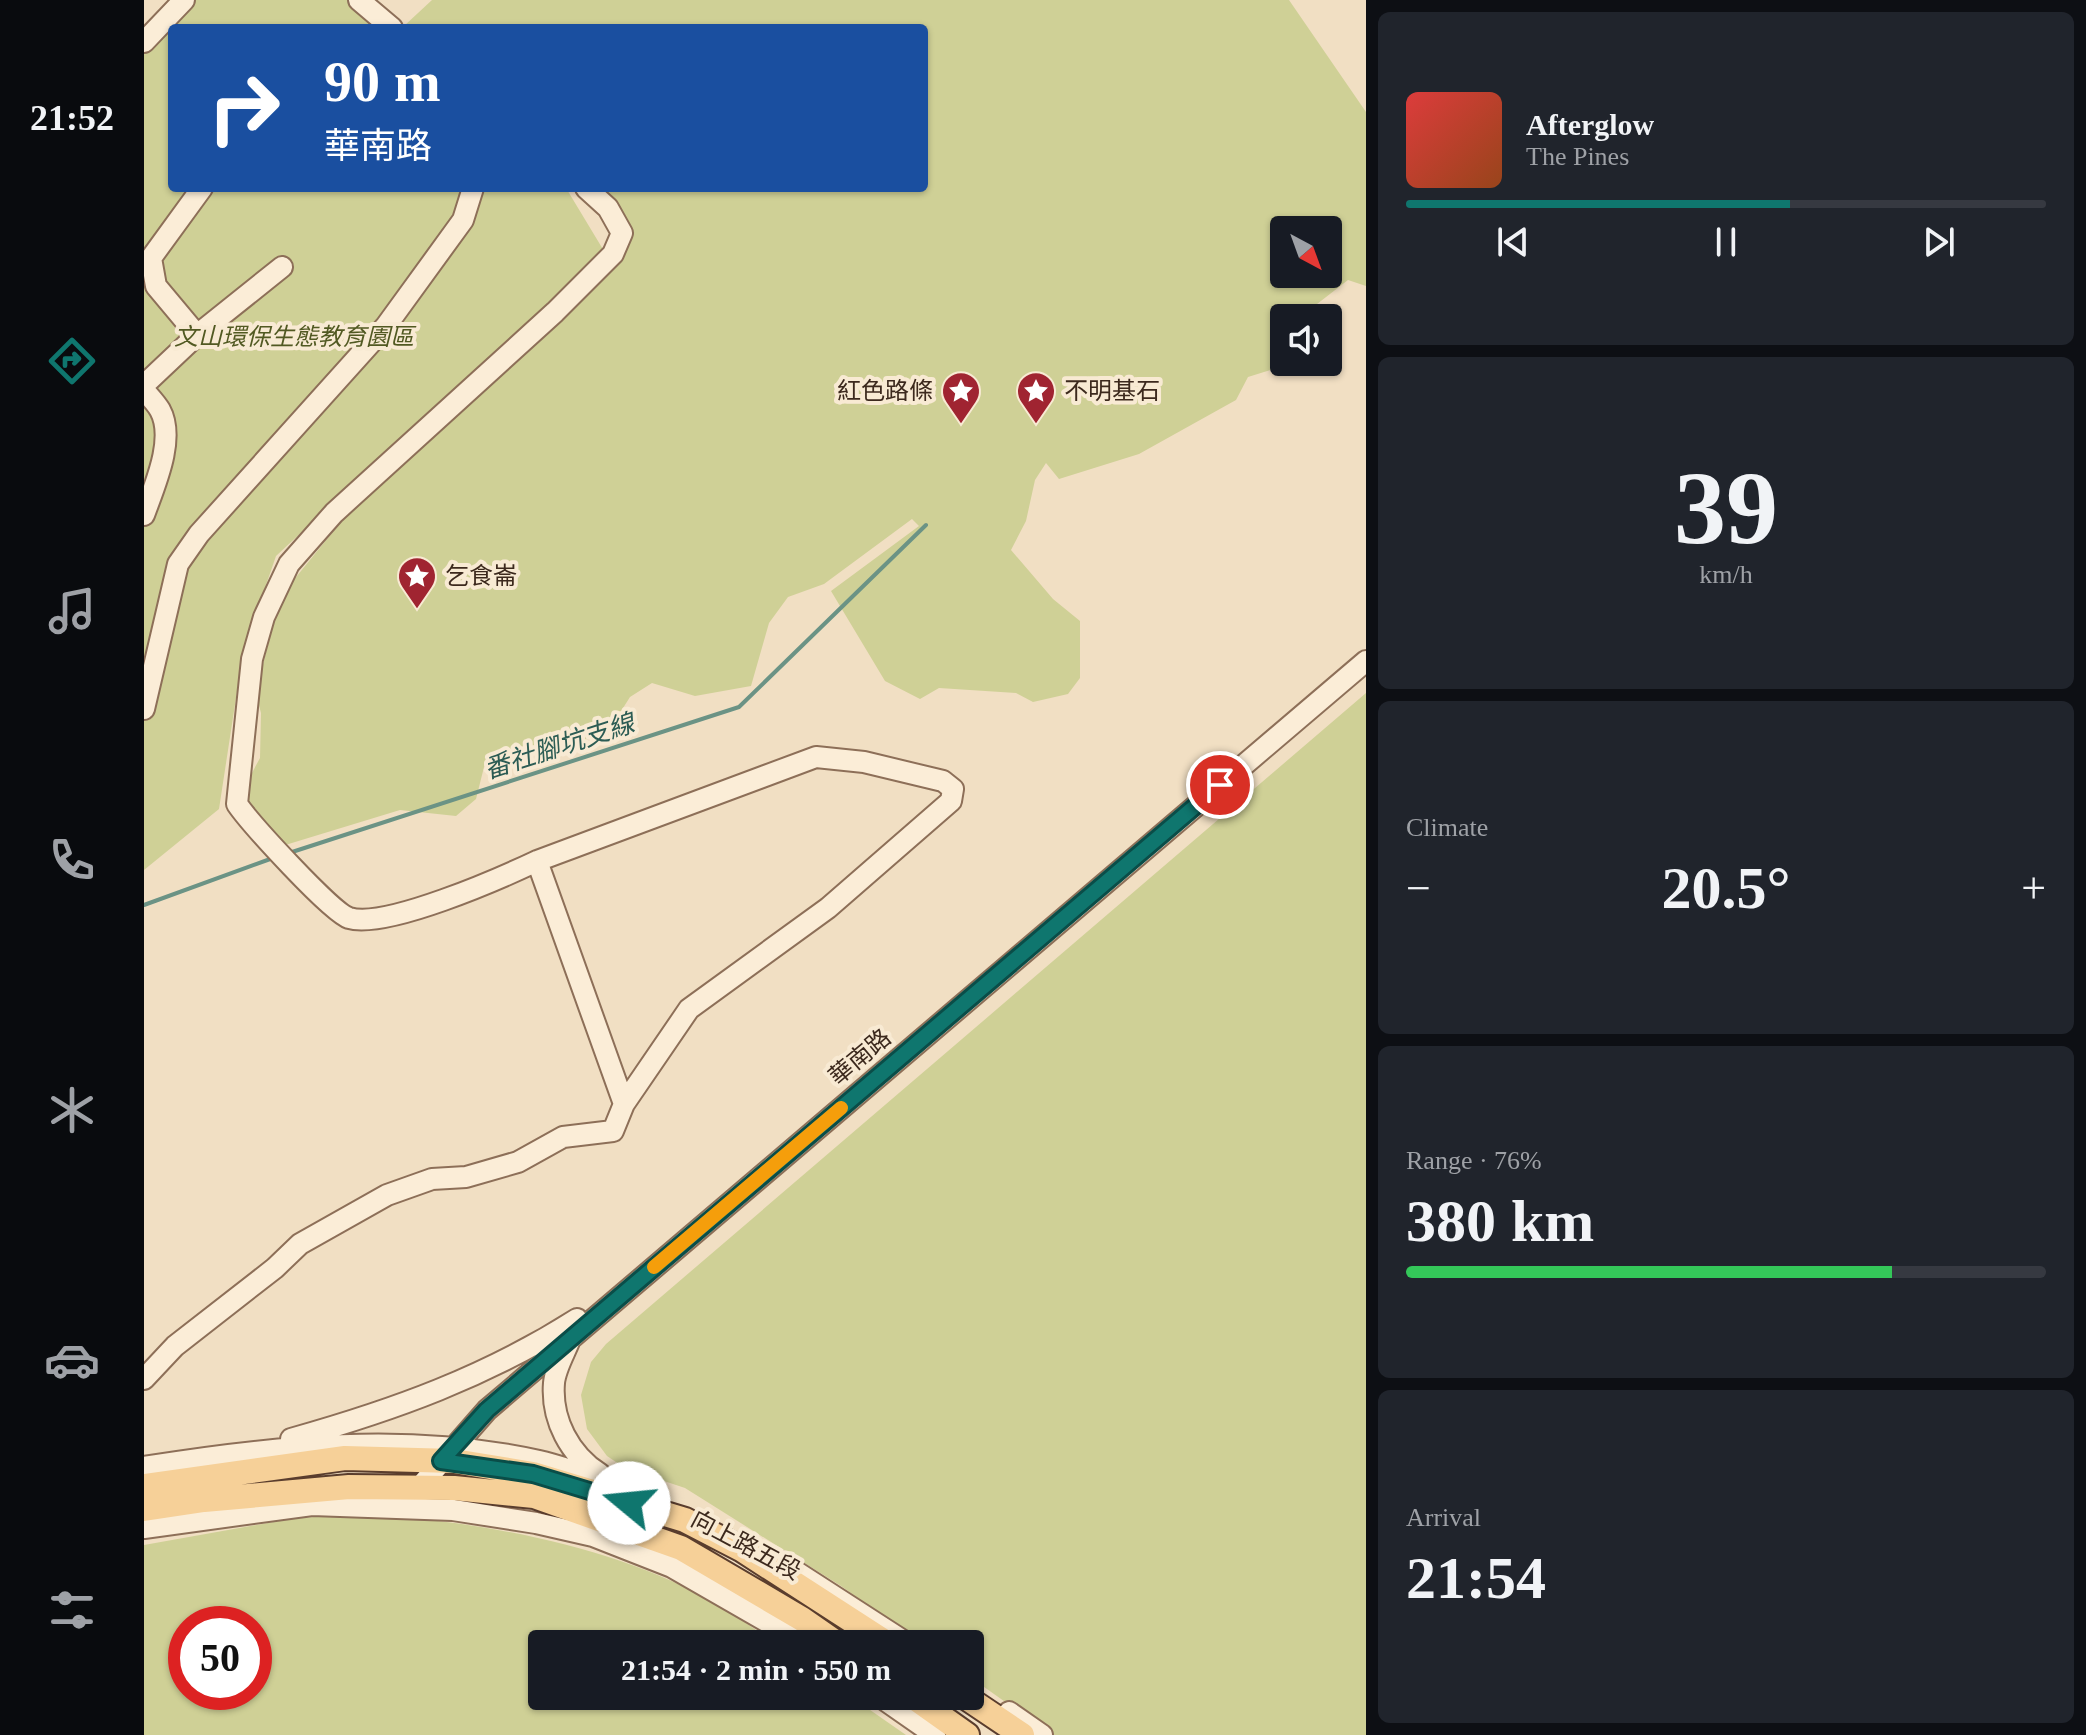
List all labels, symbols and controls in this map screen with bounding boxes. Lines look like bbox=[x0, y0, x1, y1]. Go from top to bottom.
text: 90 m bbox=[324, 51, 441, 113]
icon: right bbox=[192, 56, 296, 160]
text: 21:52 bbox=[30, 98, 114, 138]
text: Afterglow bbox=[1526, 108, 1654, 141]
text: 華南路 bbox=[324, 126, 432, 166]
text: The Pines bbox=[1526, 142, 1629, 171]
north arrow bbox=[1270, 216, 1342, 288]
map controls bbox=[1270, 216, 1342, 376]
icon: previous bbox=[1491, 220, 1535, 264]
icon: pause bbox=[1704, 220, 1748, 264]
icon: next bbox=[1917, 220, 1961, 264]
button: sound bbox=[1270, 304, 1342, 376]
park label: 文山環保生態教育園區 bbox=[174, 324, 417, 350]
icon: directions bbox=[44, 333, 100, 389]
place icon: 紅色路條 bbox=[940, 370, 982, 425]
place icon: 不明基石 bbox=[1015, 370, 1057, 425]
place label: 紅色路條 bbox=[837, 378, 933, 404]
place label: 不明基石 bbox=[1064, 378, 1160, 404]
text: 39 bbox=[1674, 450, 1778, 565]
place icon: 乞食崙 bbox=[396, 555, 438, 610]
text: km/h bbox=[1699, 560, 1753, 589]
place label: 乞食崙 bbox=[445, 563, 517, 589]
icon: music bbox=[44, 583, 100, 639]
water label: 番社腳坑支線 bbox=[480, 708, 641, 784]
pin bbox=[1186, 751, 1254, 819]
icon: arrive bbox=[1198, 763, 1242, 807]
text: Climate bbox=[1406, 813, 1488, 842]
icon: phone bbox=[44, 832, 100, 888]
text: 20.5° bbox=[1662, 855, 1791, 921]
text: − bbox=[1406, 864, 1431, 913]
text: + bbox=[2021, 864, 2046, 913]
street label: 華南路 bbox=[824, 1024, 896, 1090]
icon: climate bbox=[44, 1082, 100, 1138]
text: Range · 76% bbox=[1406, 1146, 1542, 1175]
text: 380 km bbox=[1406, 1188, 1594, 1254]
icon: car bbox=[44, 1332, 100, 1388]
position arrow bbox=[587, 1461, 671, 1545]
text: Arrival bbox=[1406, 1503, 1481, 1532]
street label: 向上路五段 bbox=[687, 1505, 805, 1585]
text: 21:54 bbox=[1406, 1545, 1546, 1611]
icon: filters bbox=[44, 1582, 100, 1638]
speed limit sign: 50 bbox=[168, 1606, 272, 1710]
text: 21:54 · 2 min · 550 m bbox=[621, 1653, 891, 1686]

